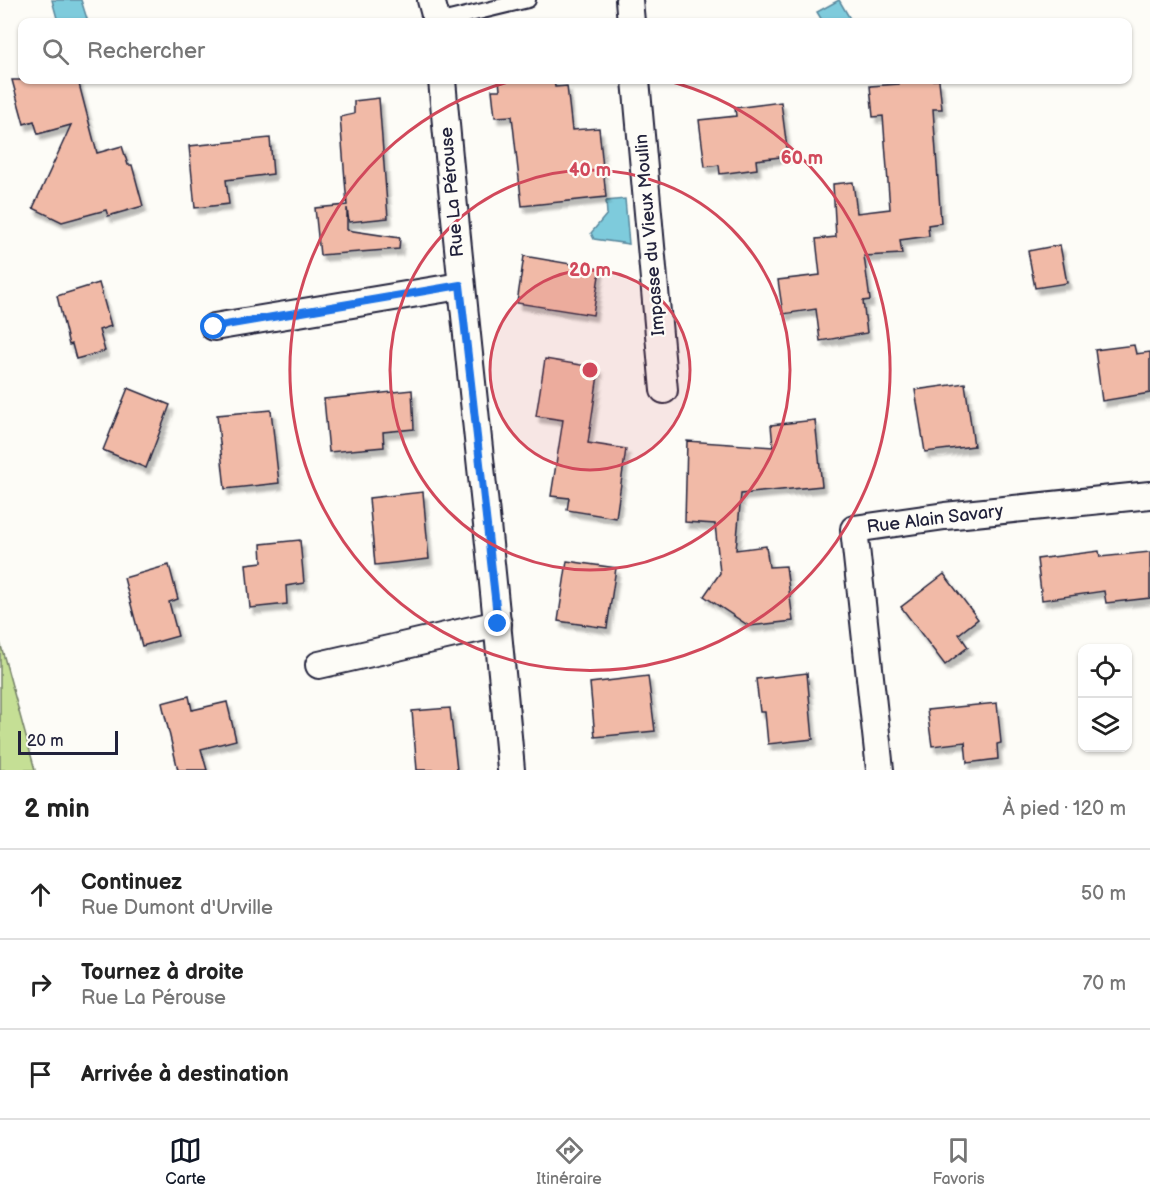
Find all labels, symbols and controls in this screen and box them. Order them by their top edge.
search box [18,18,1132,84]
icon: search [39,35,72,68]
text: Rechercher [87,38,205,65]
street label: Rue La Pérouse [436,126,468,258]
street label: Impasse du Vieux Moulin [631,133,669,337]
text: 60 m [781,148,823,169]
text: 40 m [569,160,611,181]
text: 20 m [569,260,611,281]
route start [200,313,226,339]
centre of rings [580,360,600,380]
street label: Rue Alain Savary [865,500,1005,538]
route end [484,610,510,636]
map controls [1078,644,1132,752]
button: locate [1078,644,1132,698]
button: layers [1078,698,1132,752]
scale bar [18,728,118,756]
text: 20 m [27,732,63,751]
text: 2 min [24,794,90,825]
text: À pied · 120 m [1002,797,1126,821]
text: Continuez [81,869,182,896]
icon: ahead [24,878,57,911]
text: 50 m [1081,882,1126,906]
text: Rue Dumont d'Urville [81,896,273,920]
text: Tournez à droite [81,959,244,986]
icon: right [24,968,57,1001]
text: 70 m [1082,972,1126,996]
text: Rue La Pérouse [81,986,226,1010]
icon: arrive [24,1058,57,1091]
text: Arrivée à destination [81,1061,289,1088]
tab: Carte [165,1134,206,1189]
tab: Itinéraire [536,1134,602,1189]
tab: Favoris [932,1134,985,1189]

